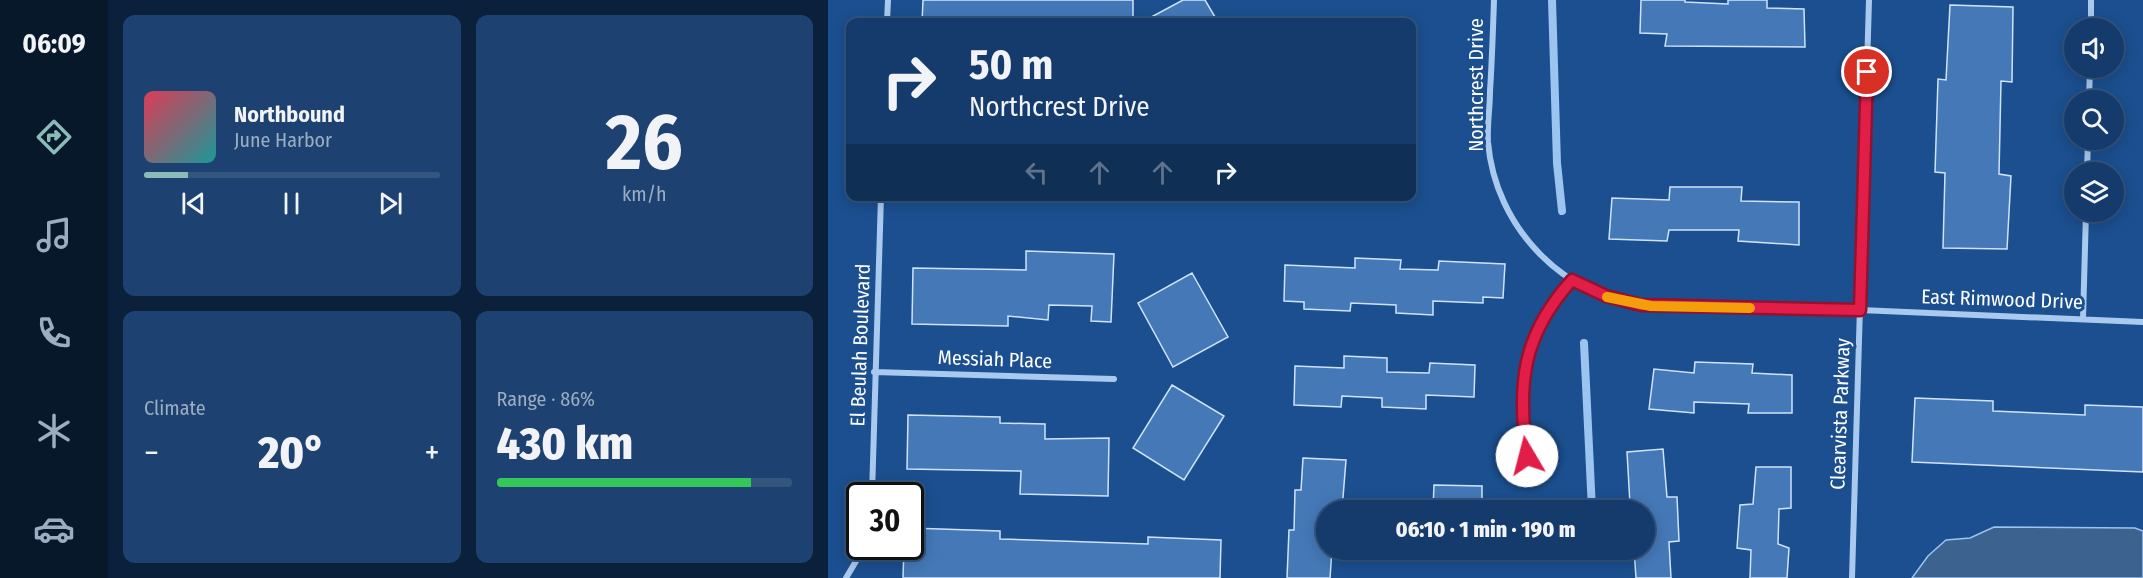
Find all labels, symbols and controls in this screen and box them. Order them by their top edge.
street label: Northcrest Drive [1464,18,1488,152]
map controls [2064,18,2124,222]
button: sound [2064,18,2124,78]
text: 06:09 [22,28,86,60]
text: 50 m [969,40,1053,90]
icon: right [870,42,948,120]
pin [1841,46,1892,97]
icon: arrive [1850,55,1883,88]
button: search [2064,90,2124,150]
text: Northcrest Drive [969,91,1150,123]
text: 26 [606,96,683,190]
text: Northbound [234,101,345,128]
icon: directions [33,116,75,158]
text: June Harbor [234,128,332,152]
icon: left [1020,156,1053,189]
icon: ahead [1083,156,1116,189]
icon: ahead [1146,156,1179,189]
icon: right [1209,156,1242,189]
button: layers [2064,162,2124,222]
text: km/h [622,182,667,206]
icon: previous [177,187,210,220]
icon: pause [275,187,308,220]
icon: next [374,187,407,220]
icon: music [33,214,75,256]
street label: El Beulah Boulevard [845,263,875,427]
street label: East Rimwood Drive [1921,284,2083,314]
icon: phone [33,312,75,354]
street label: Clearvista Parkway [1825,338,1855,490]
street label: Messiah Place [937,345,1053,373]
text: Range · 86% [497,387,595,411]
text: Climate [144,396,206,420]
icon: climate [33,410,75,452]
text: 430 km [497,417,633,471]
position arrow [1495,424,1559,488]
text: 20° [258,426,325,480]
text: − [144,433,159,473]
text: + [424,433,440,473]
speed limit sign: 30 [846,482,924,560]
icon: car [33,508,75,550]
text: 06:10 · 1 min · 190 m [1395,516,1576,543]

